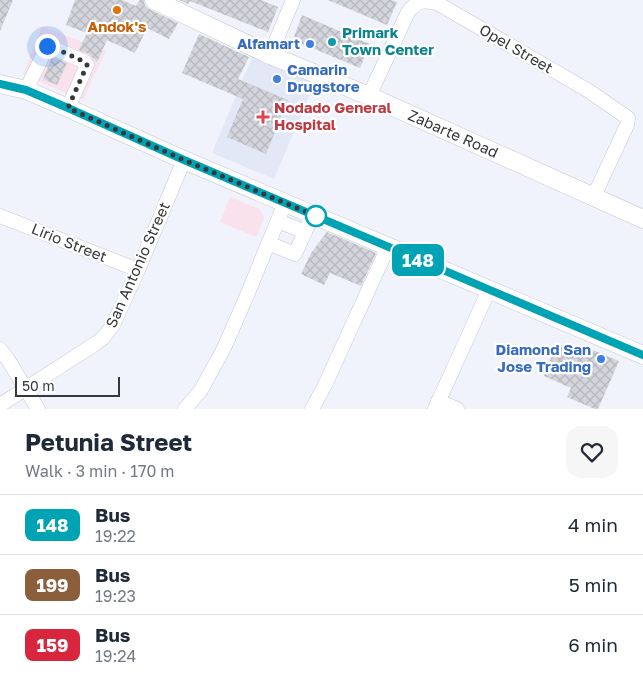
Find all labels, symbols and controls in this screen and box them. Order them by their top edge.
marker: Andok's [111,4,123,16]
place label: Andok's [88,17,146,35]
street label: Opel Street [476,20,557,76]
place label: Primark Town Center [342,23,434,58]
your location [35,34,60,59]
place label: Alfamart [237,34,300,52]
marker: Primark Town Center [326,36,338,48]
marker: Alfamart [304,38,316,50]
place label: Camarin Drugstore [287,60,360,95]
marker: Camarin Drugstore [271,73,283,85]
place label: Nodado General Hospital [274,98,391,133]
street label: Zabarte Road [406,105,501,161]
marker: Nodado General Hospital [256,110,270,124]
street label: San Antonio Street [101,199,173,330]
unlabelled marker [305,205,327,227]
street label: Lirio Street [29,219,110,265]
line badge: 148 [389,244,447,276]
text: 148 [402,249,434,271]
place label: Diamond San Jose Trading [495,340,591,375]
marker: Diamond San Jose Trading [595,353,607,365]
scale bar [15,374,120,397]
text: 50 m [22,377,55,394]
button: heart [566,426,618,478]
text: Petunia Street [25,427,192,456]
text: Walk · 3 min · 170 m [25,461,175,481]
text: Bus [95,503,130,526]
text: 4 min [568,513,618,536]
text: 148 [36,514,69,536]
text: 19:22 [95,526,136,546]
text: Bus [95,563,130,586]
text: 5 min [569,573,618,596]
text: 199 [36,574,69,596]
text: 19:23 [95,586,136,606]
text: Bus [95,623,130,646]
text: 6 min [568,633,618,656]
text: 159 [37,634,68,656]
text: 19:24 [95,646,136,666]

